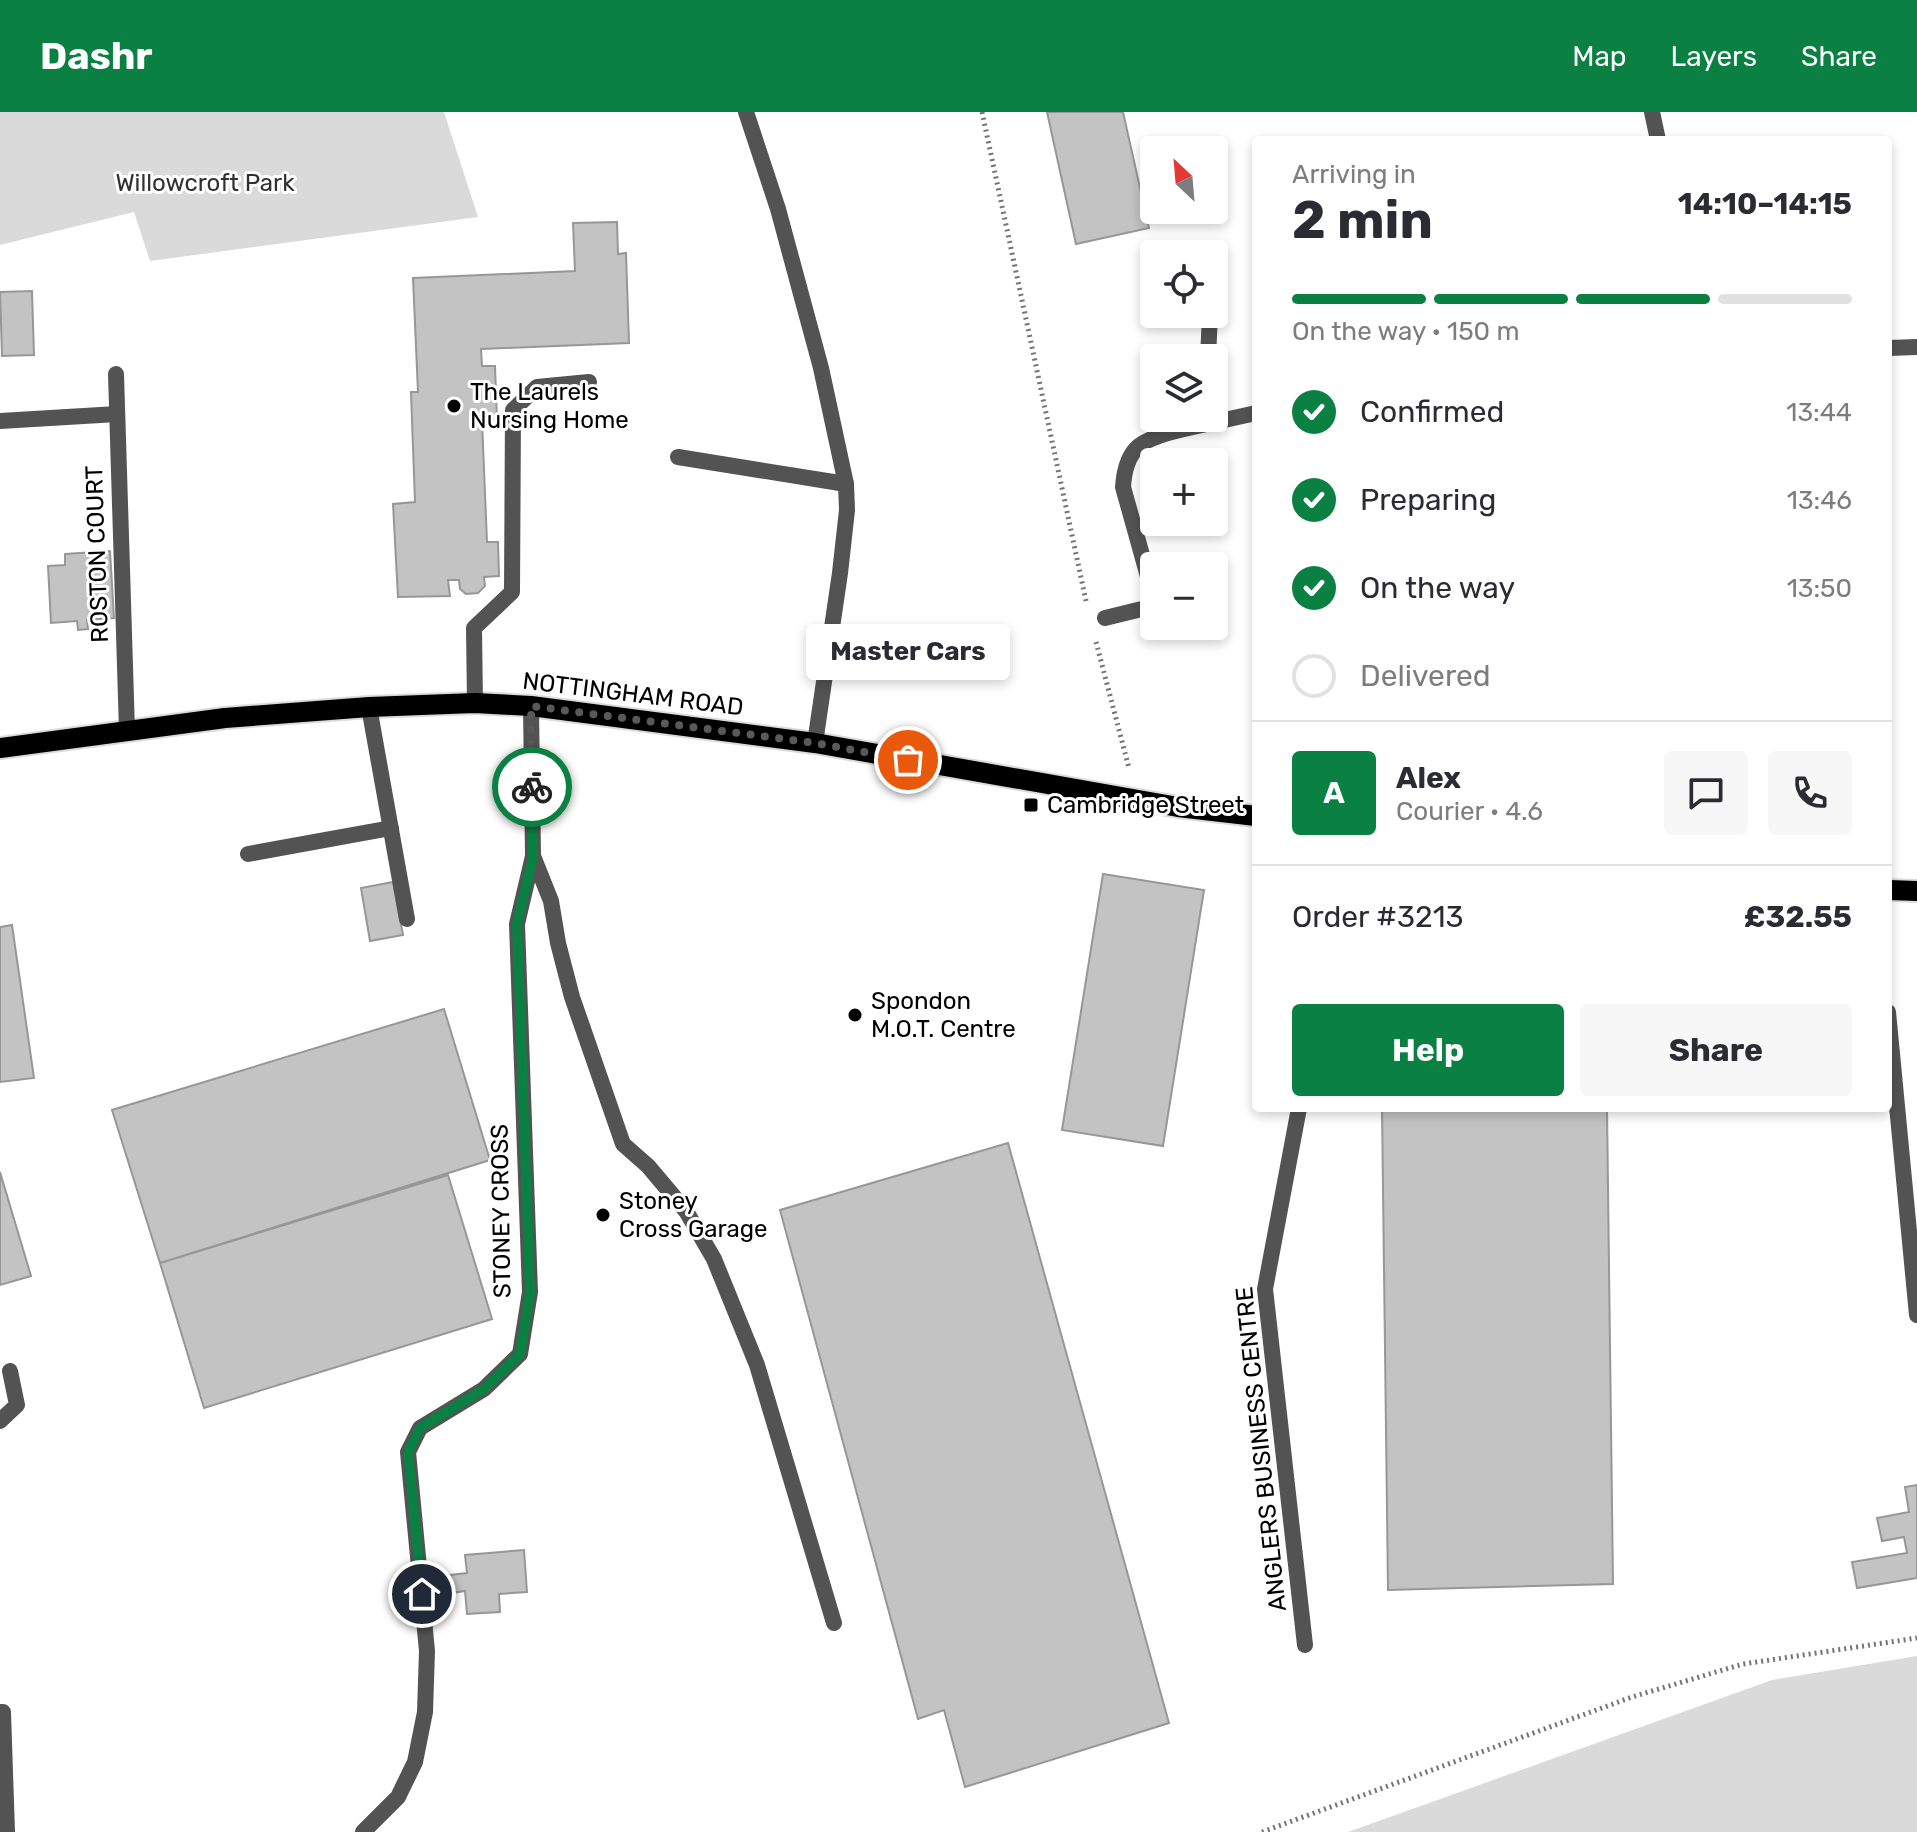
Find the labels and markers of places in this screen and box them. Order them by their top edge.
place label: The Laurels Nursing Home [470,378,629,434]
marker: The Laurels Nursing Home [445,397,463,415]
callout: Master Cars [806,624,1010,680]
pin [874,726,942,794]
place label: Cambridge Street [1047,791,1244,819]
marker: Cambridge Street [1022,796,1040,814]
place label: Spondon M.O.T. Centre [871,987,1016,1043]
marker: Spondon M.O.T. Centre [846,1006,864,1024]
place label: Stoney Cross Garage [619,1187,768,1243]
marker: Stoney Cross Garage [594,1206,612,1224]
pin [388,1560,456,1628]

